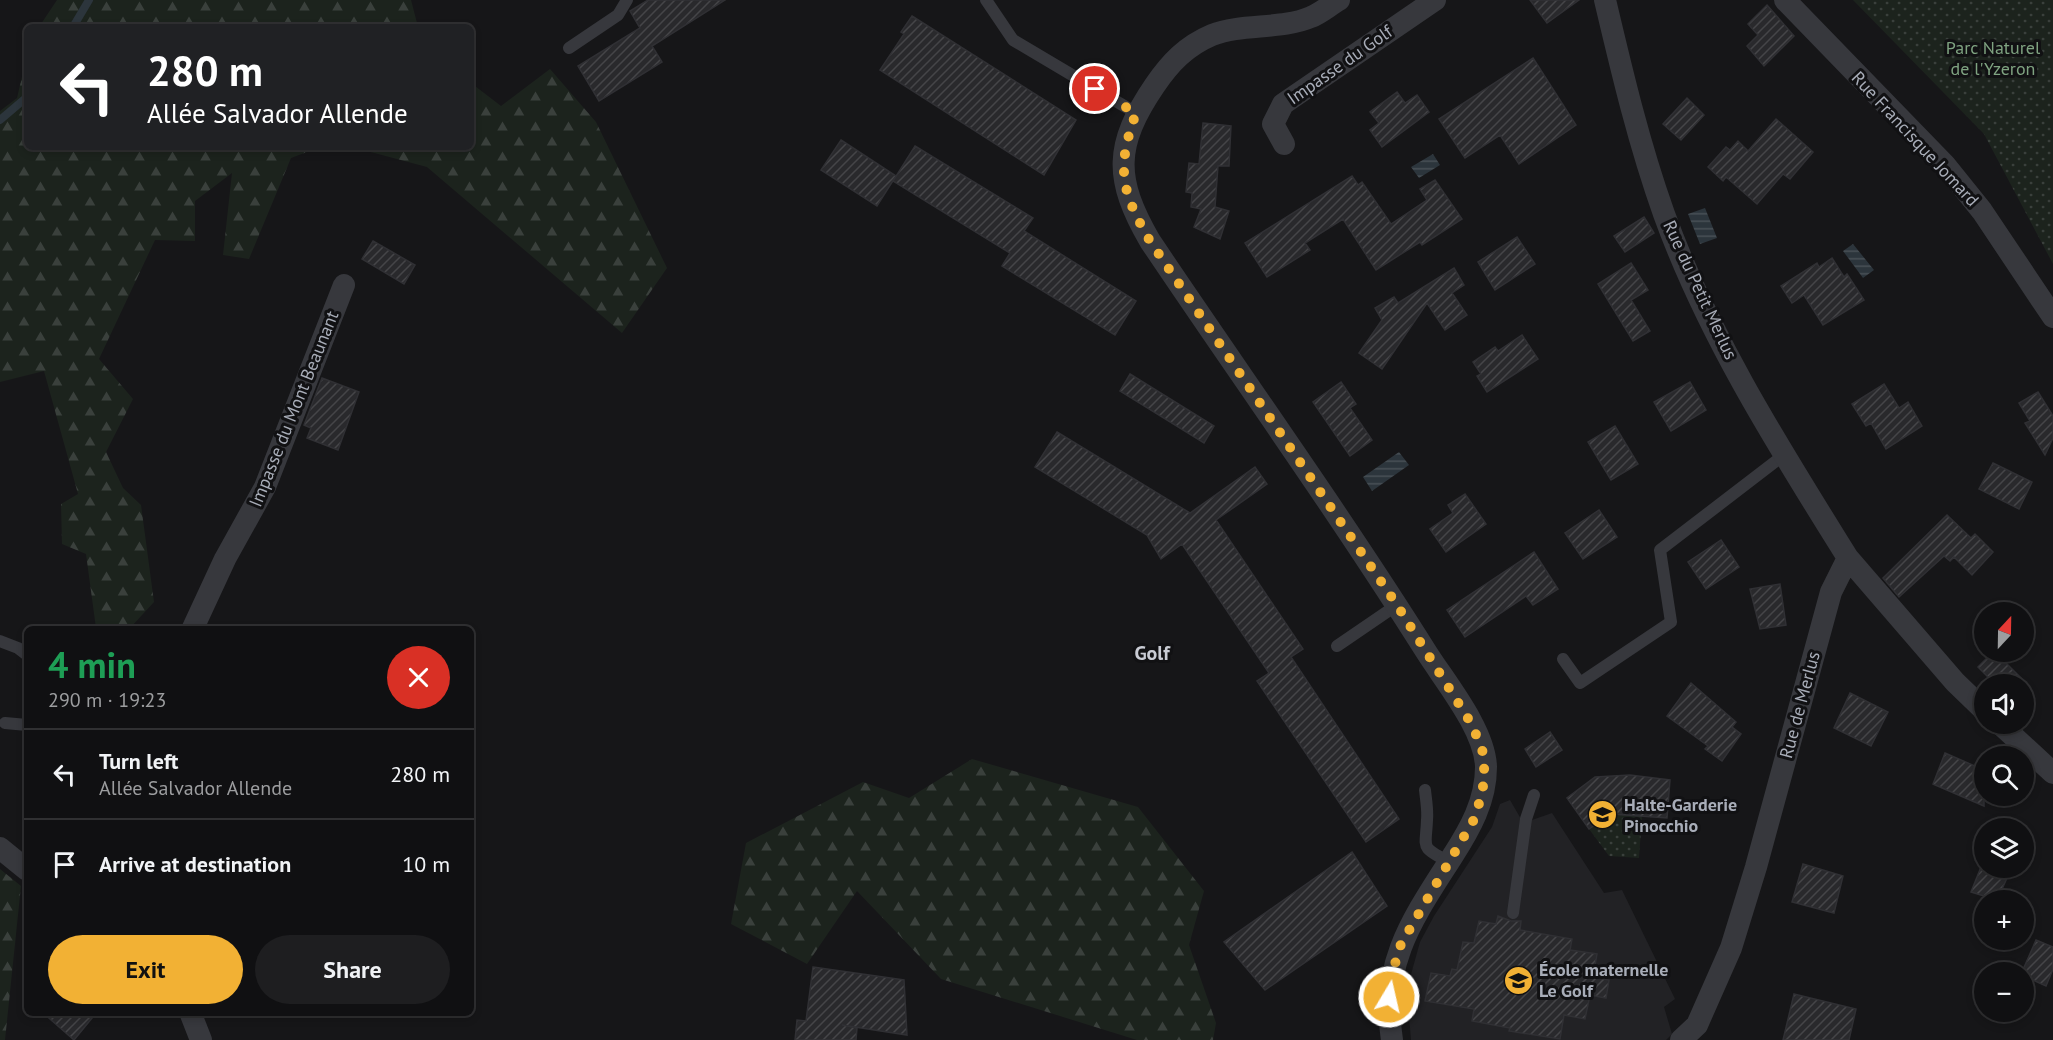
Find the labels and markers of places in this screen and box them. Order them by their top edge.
pin [1069,63,1120,114]
place label: Halte-Garderie Pinocchio [1624,793,1737,837]
school or university icon: Halte-Garderie Pinocchio [1587,799,1619,831]
place label: École maternelle Le Golf [1539,958,1668,1002]
school or university icon: École maternelle Le Golf [1502,964,1534,996]

